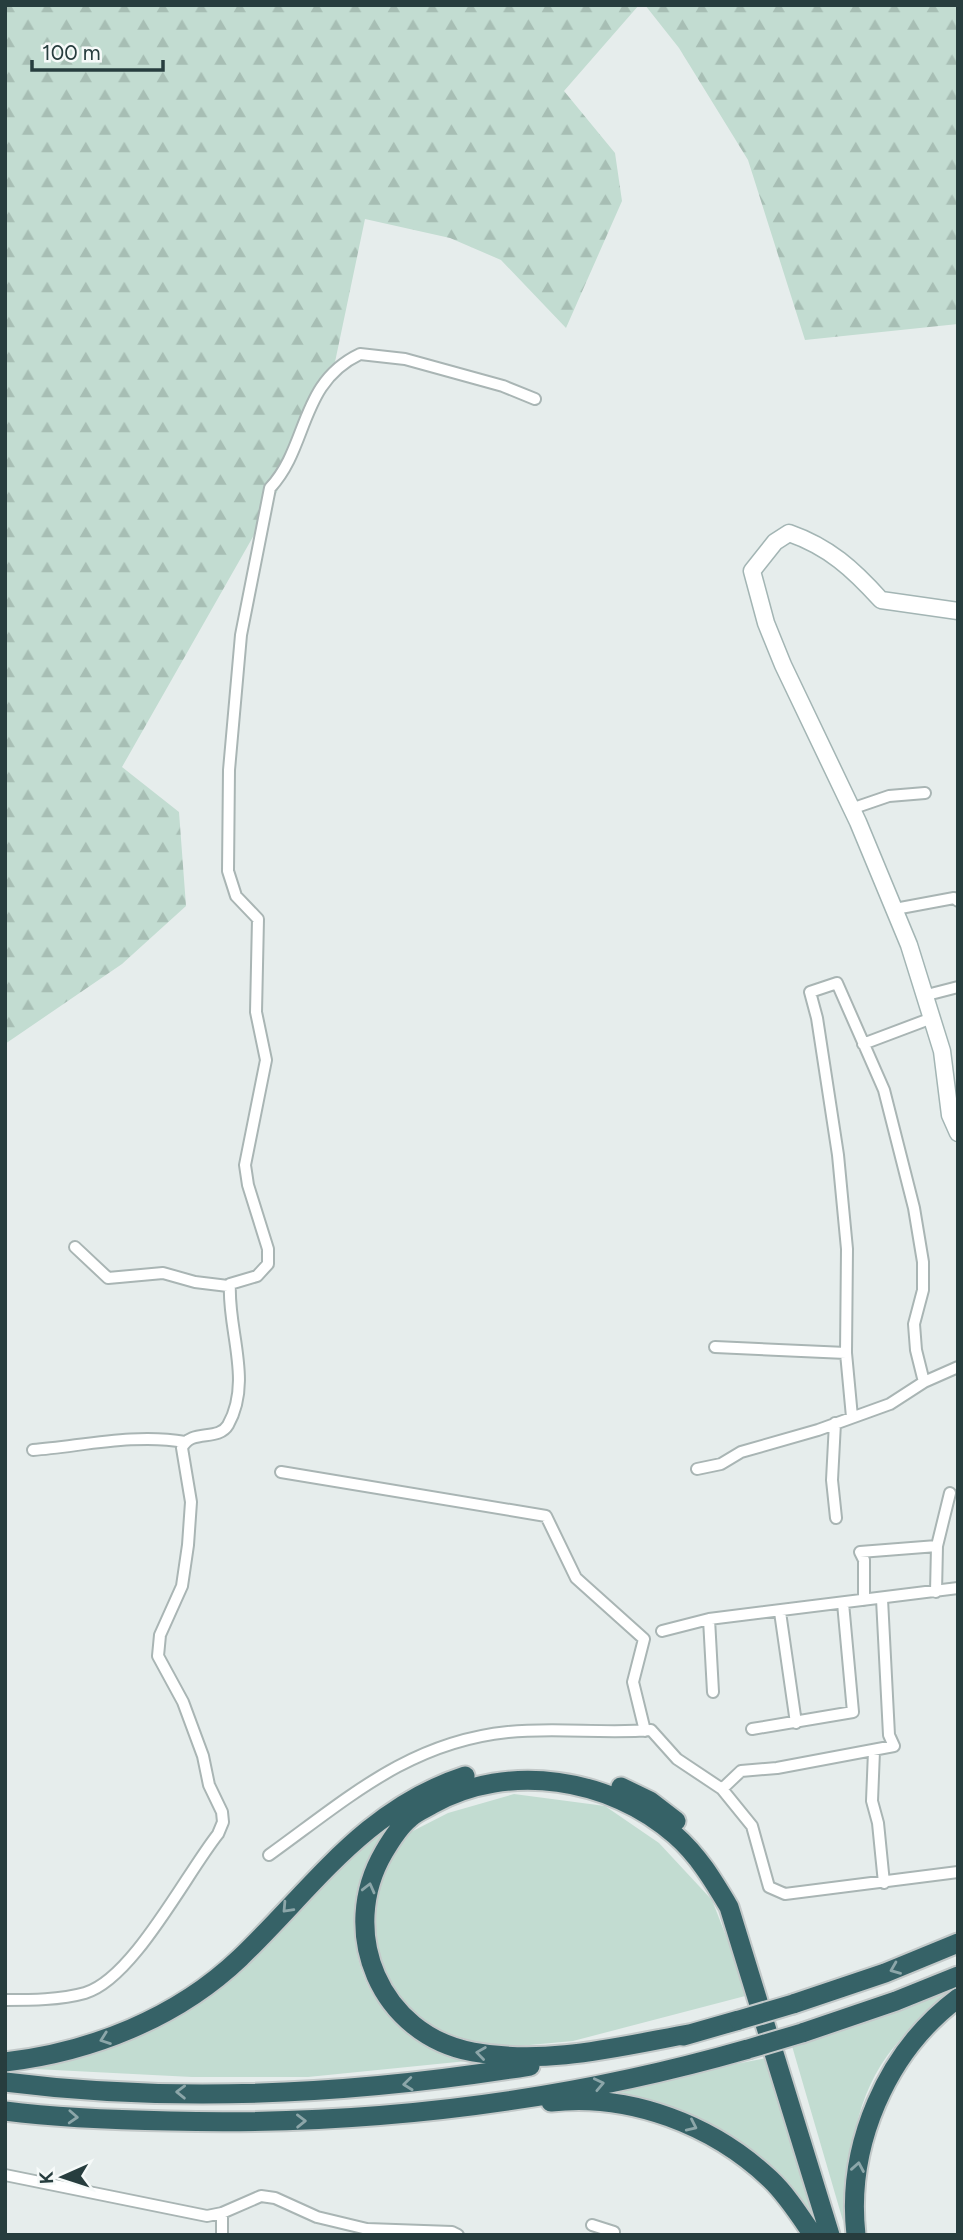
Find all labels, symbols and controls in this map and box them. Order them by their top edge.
scale bar [32,28,163,72]
text: 100 m [42,40,101,65]
one-way arrow [361,1883,375,1895]
one-way arrow [283,1900,296,1913]
one-way arrow [889,1960,901,1974]
one-way arrow [99,2031,111,2045]
one-way arrow [475,2046,487,2061]
one-way arrow [402,2076,414,2091]
one-way arrow [593,2077,605,2092]
one-way arrow [175,2084,186,2099]
one-way arrow [68,2109,79,2124]
one-way arrow [296,2113,306,2129]
one-way arrow [685,2118,697,2132]
north arrow [28,2142,98,2212]
one-way arrow [850,2161,865,2173]
text: K [35,2171,58,2185]

